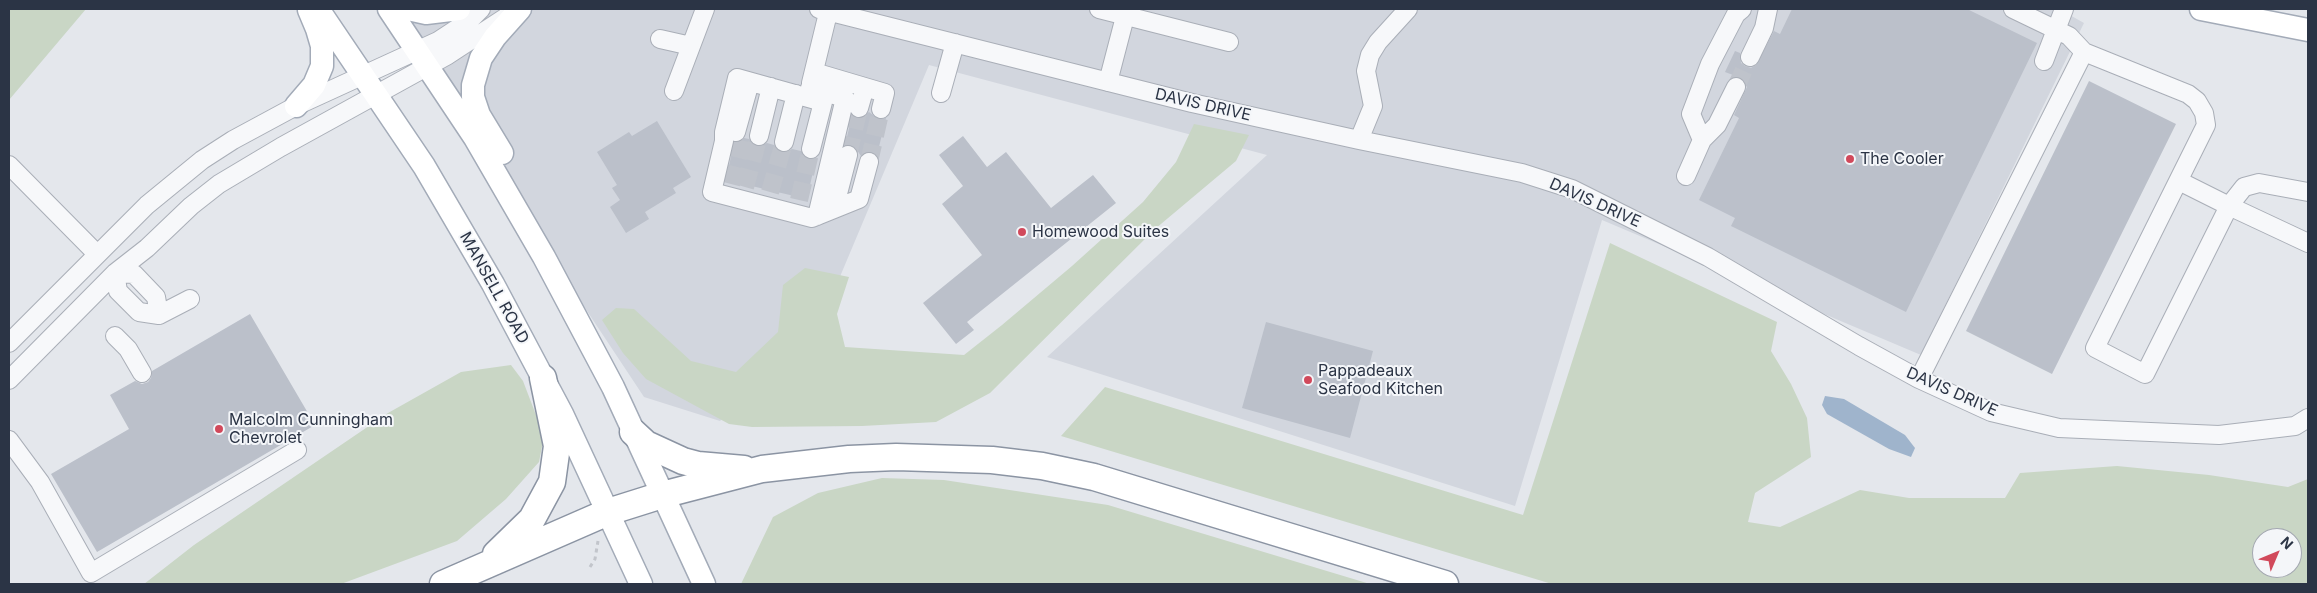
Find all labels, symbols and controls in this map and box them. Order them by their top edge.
street label: DAVIS DRIVE [1153,85,1253,125]
place label: The Cooler [1860,149,1944,169]
marker: The Cooler [1844,153,1856,165]
street label: DAVIS DRIVE [1546,174,1644,232]
place label: Homewood Suites [1032,222,1169,242]
marker: Homewood Suites [1016,226,1028,238]
street label: MANSELL ROAD [455,229,533,347]
place label: Pappadeaux Seafood Kitchen [1318,361,1443,399]
street label: DAVIS DRIVE [1903,363,2001,421]
marker: Pappadeaux Seafood Kitchen [1302,374,1314,386]
place label: Malcolm Cunningham Chevrolet [229,410,393,448]
marker: Malcolm Cunningham Chevrolet [213,423,225,435]
north arrow [2252,528,2302,578]
text: N [2277,533,2297,553]

